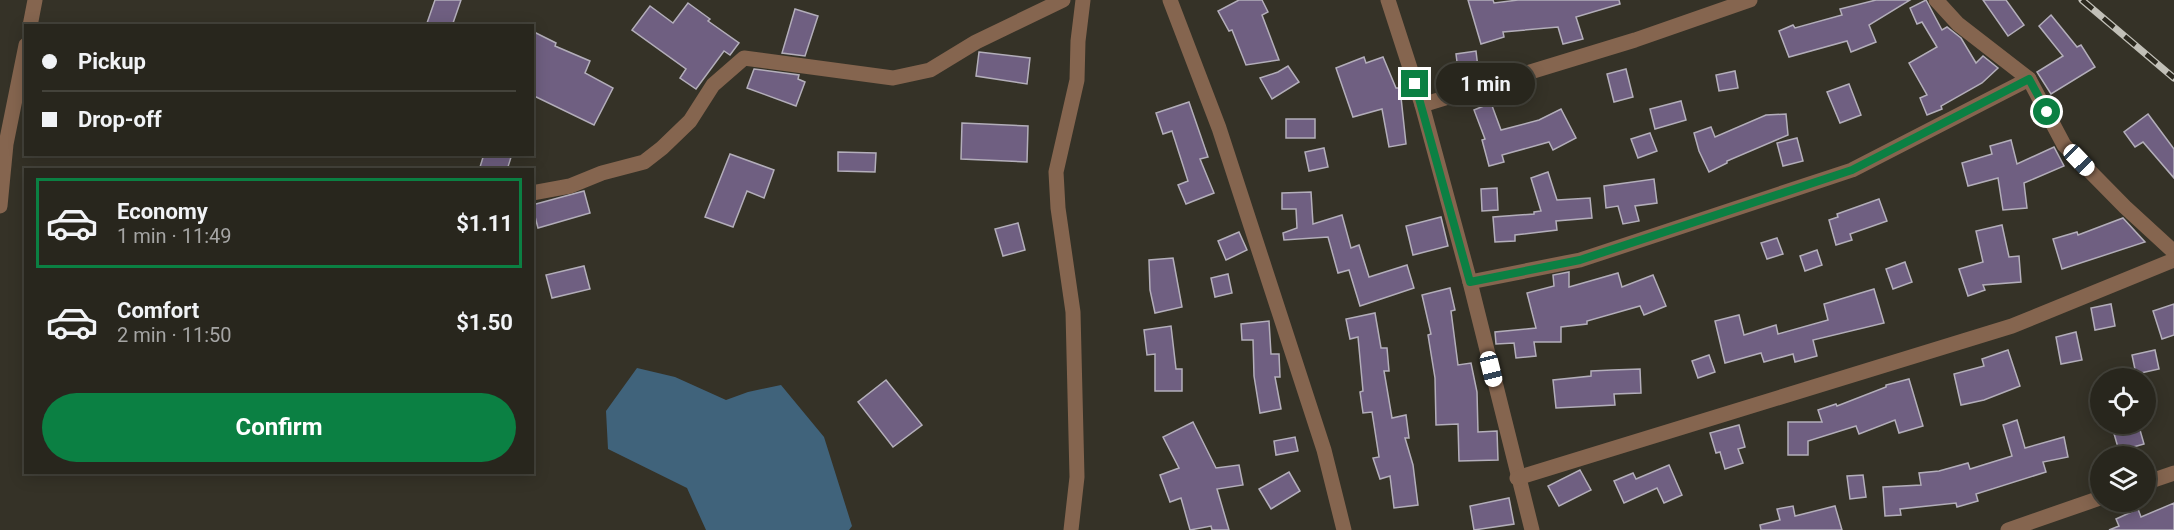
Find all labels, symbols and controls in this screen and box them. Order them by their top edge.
text: Pickup [78,49,146,74]
callout: 1 min [1436,63,1535,105]
route end [1401,70,1428,97]
text: 1 min [1460,72,1511,96]
route start [2033,98,2060,125]
text: Drop-off [78,107,162,132]
car [2060,141,2098,179]
icon: car [45,196,99,250]
text: Economy [117,199,208,224]
text: $1.11 [456,211,513,236]
text: 1 min · 11:49 [117,224,232,248]
icon: car [45,295,99,349]
text: Comfort [117,298,199,323]
text: $1.50 [456,310,513,335]
text: 2 min · 11:50 [117,323,232,347]
car [1478,349,1504,389]
map controls [2090,368,2156,512]
button: locate [2090,368,2156,434]
button: Confirm [42,393,516,462]
button: layers [2090,446,2156,512]

